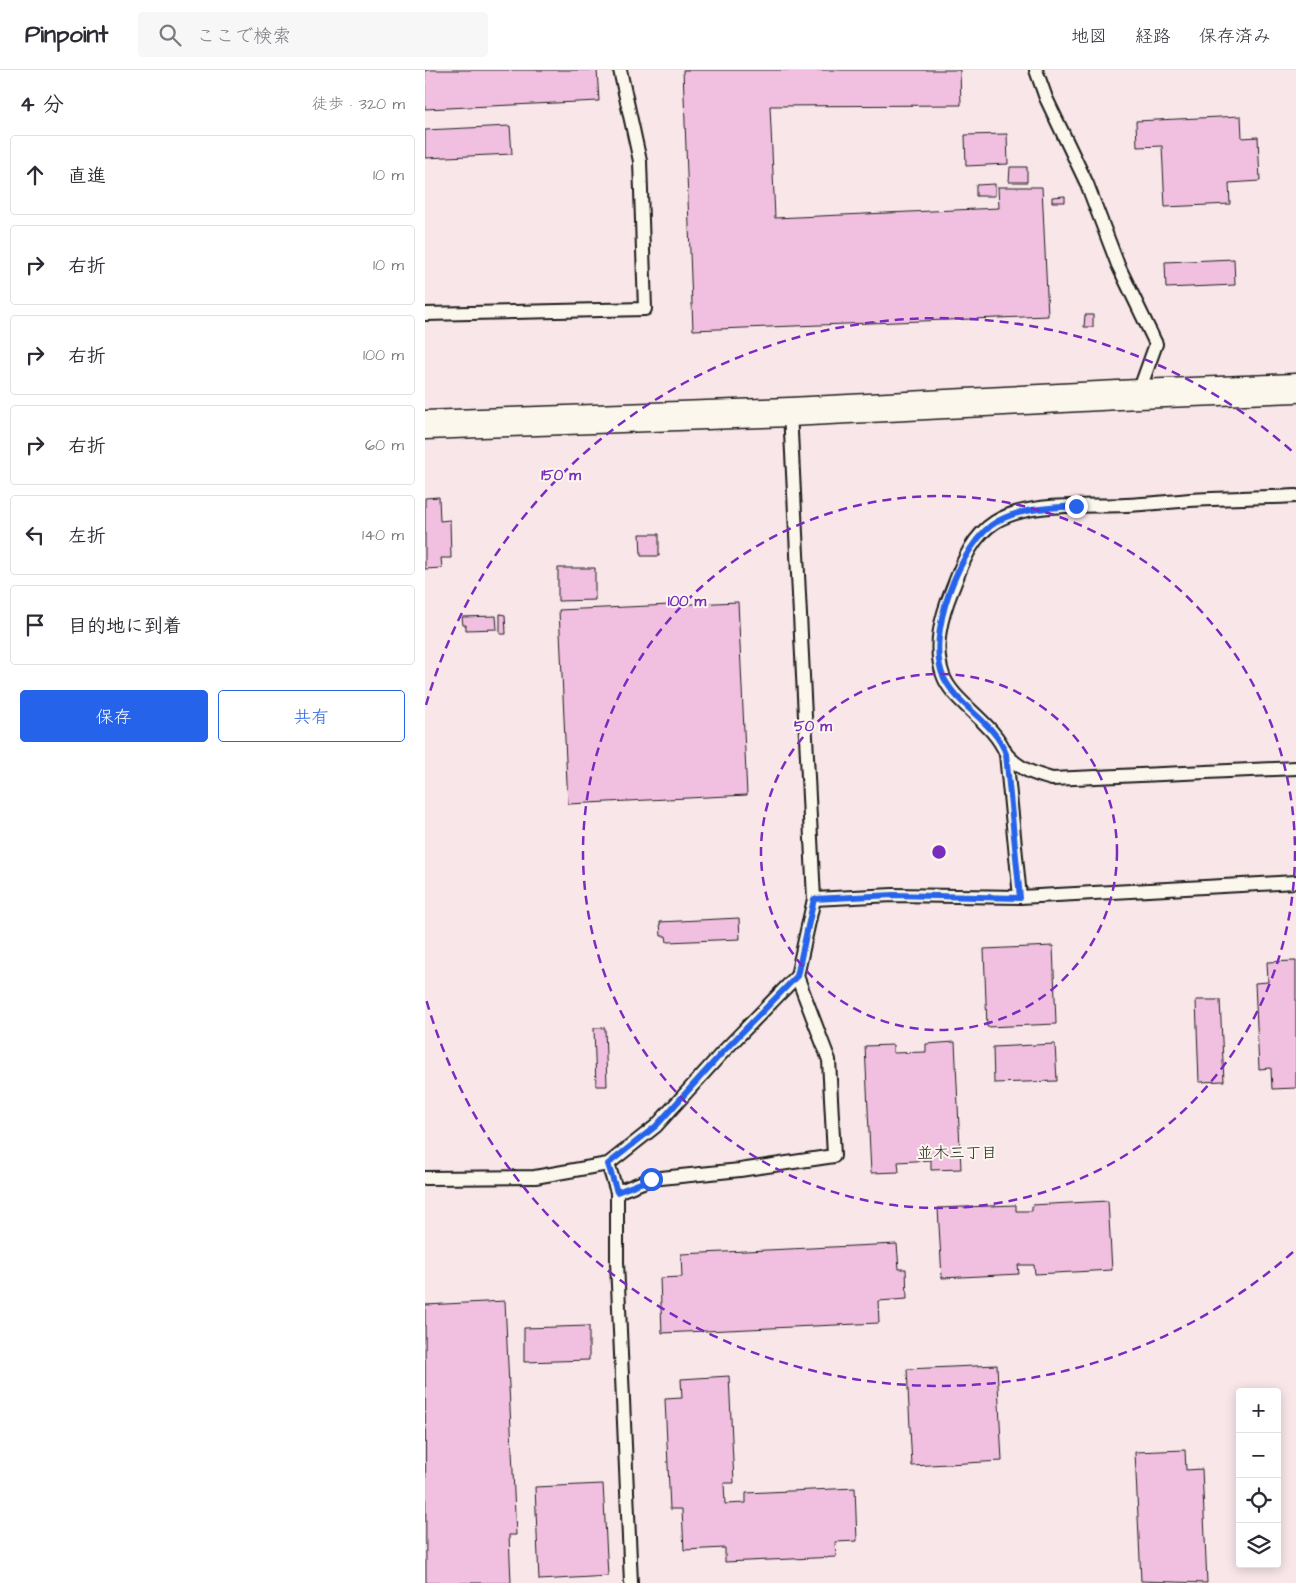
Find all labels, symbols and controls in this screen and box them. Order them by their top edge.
search box [138,12,488,57]
text: Pinpoint [25,18,108,52]
icon: search [156,21,184,49]
text: ここで検索 [196,23,291,50]
text: 地図 [1071,24,1107,49]
text: 経路 [1135,24,1171,49]
text: 保存済み [1199,24,1271,49]
text: 4 分 [20,90,64,119]
text: 徒歩 · 320 m [312,93,405,115]
icon: ahead [21,161,49,189]
text: 直進 [68,163,106,190]
text: 10 m [373,164,404,186]
icon: right [21,251,49,279]
text: 右折 [68,253,106,280]
text: 10 m [373,254,404,276]
icon: right [21,341,49,369]
text: 右折 [68,343,106,370]
text: 100 m [363,344,404,366]
icon: right [21,431,49,459]
text: 右折 [68,433,106,460]
text: 60 m [365,434,404,456]
text: 150 m [541,465,581,486]
route end [1065,495,1088,518]
icon: left [21,521,49,549]
text: 左折 [68,523,106,550]
text: 140 m [362,524,404,546]
text: 100 m [668,591,707,612]
icon: arrive [21,611,49,639]
text: 目的地に到着 [68,613,182,640]
button: 保存 [20,690,208,742]
button: 共有 [218,690,405,742]
text: 50 m [794,716,832,737]
centre of rings [930,843,948,861]
district label: 並木三丁目 [917,1142,997,1164]
route start [640,1168,663,1191]
map controls [1236,1388,1281,1568]
button: + [1236,1388,1281,1433]
button: − [1236,1433,1281,1478]
button: locate [1236,1478,1281,1523]
button: layers [1236,1523,1281,1568]

